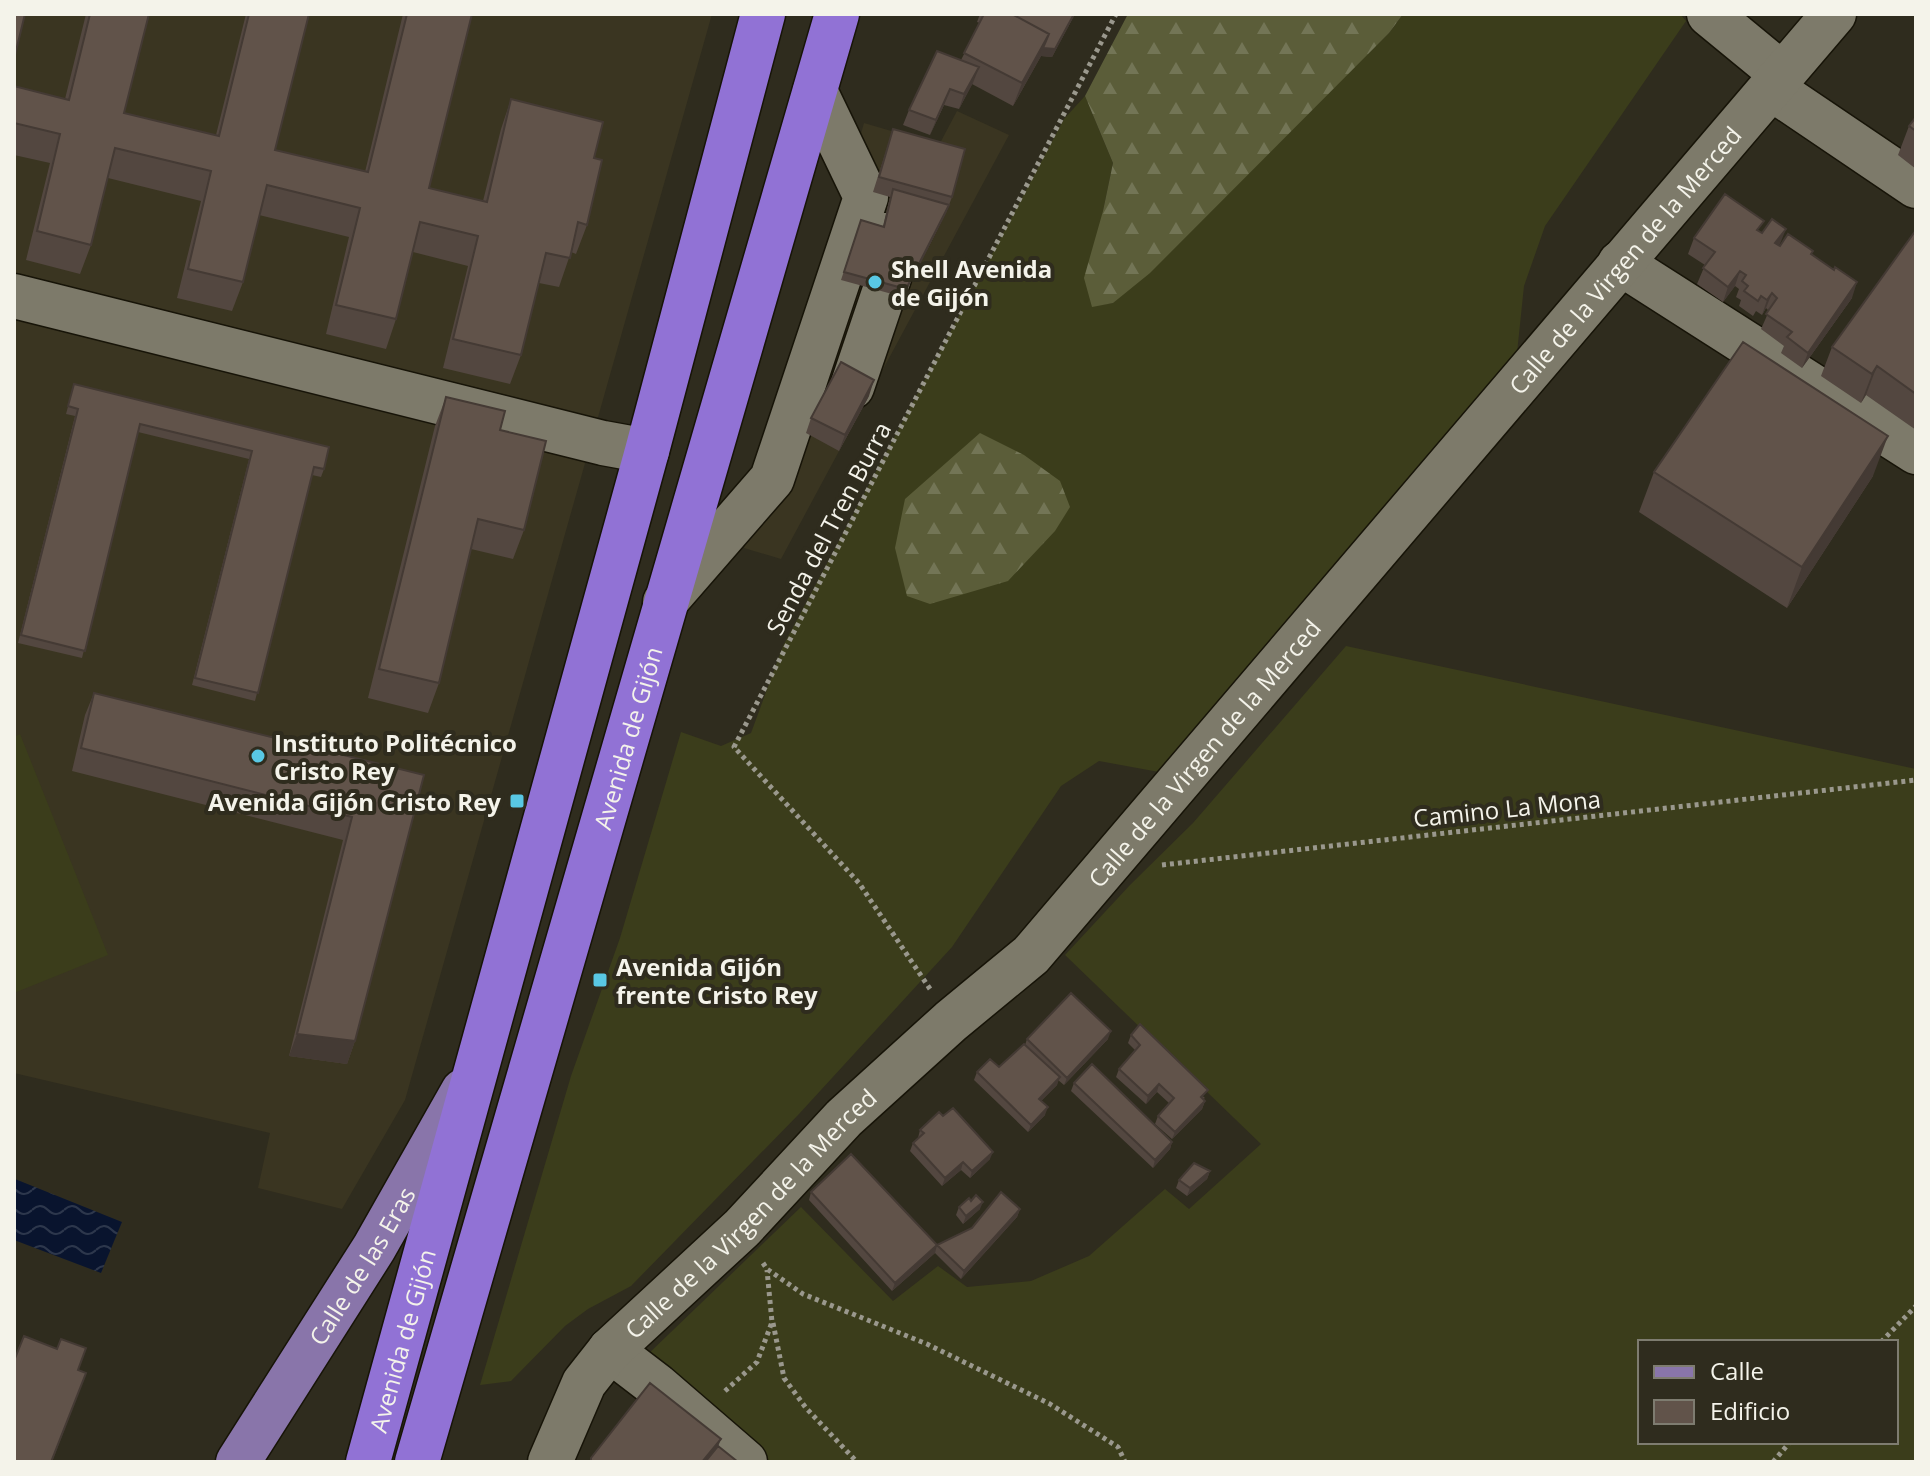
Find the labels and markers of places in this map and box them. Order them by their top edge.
place label: Shell Avenida de Gijón [891,252,1052,313]
marker: Shell Avenida de Gijón [866,273,884,291]
place label: Instituto Politécnico Cristo Rey [274,726,517,787]
marker: Instituto Politécnico Cristo Rey [249,747,267,765]
place label: Avenida Gijón Cristo Rey [208,785,501,818]
marker: Avenida Gijón Cristo Rey [508,792,526,810]
place label: Avenida Gijón frente Cristo Rey [616,950,818,1011]
marker: Avenida Gijón frente Cristo Rey [591,971,609,989]

